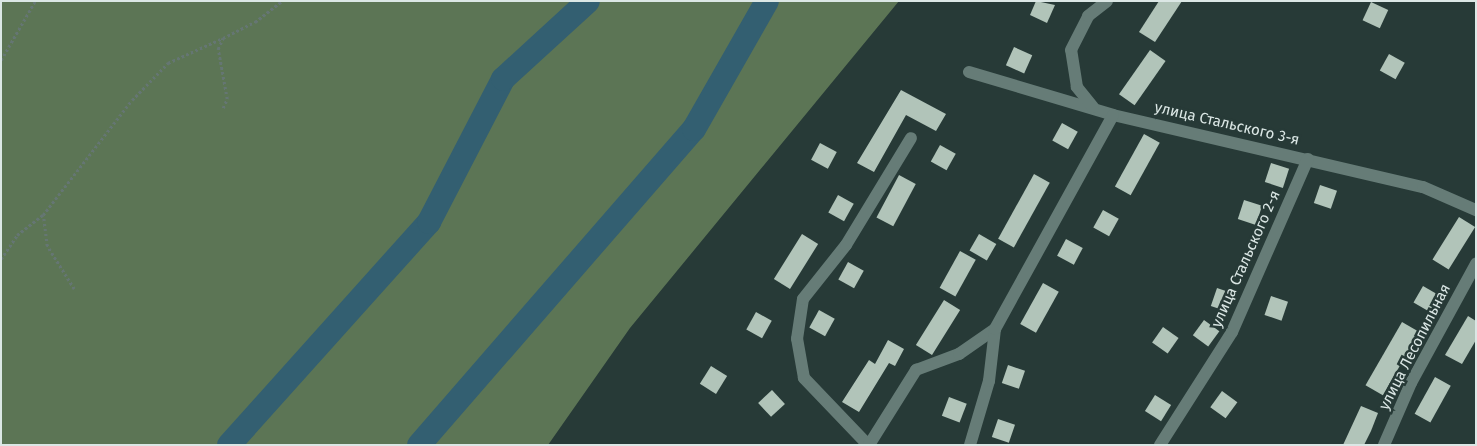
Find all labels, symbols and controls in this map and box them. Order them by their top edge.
street label: улица Стальского 3-я [1153,99,1301,149]
street label: улица Стальского 2-я [1208,188,1284,330]
street label: улица Лесопильная [1375,281,1455,413]

